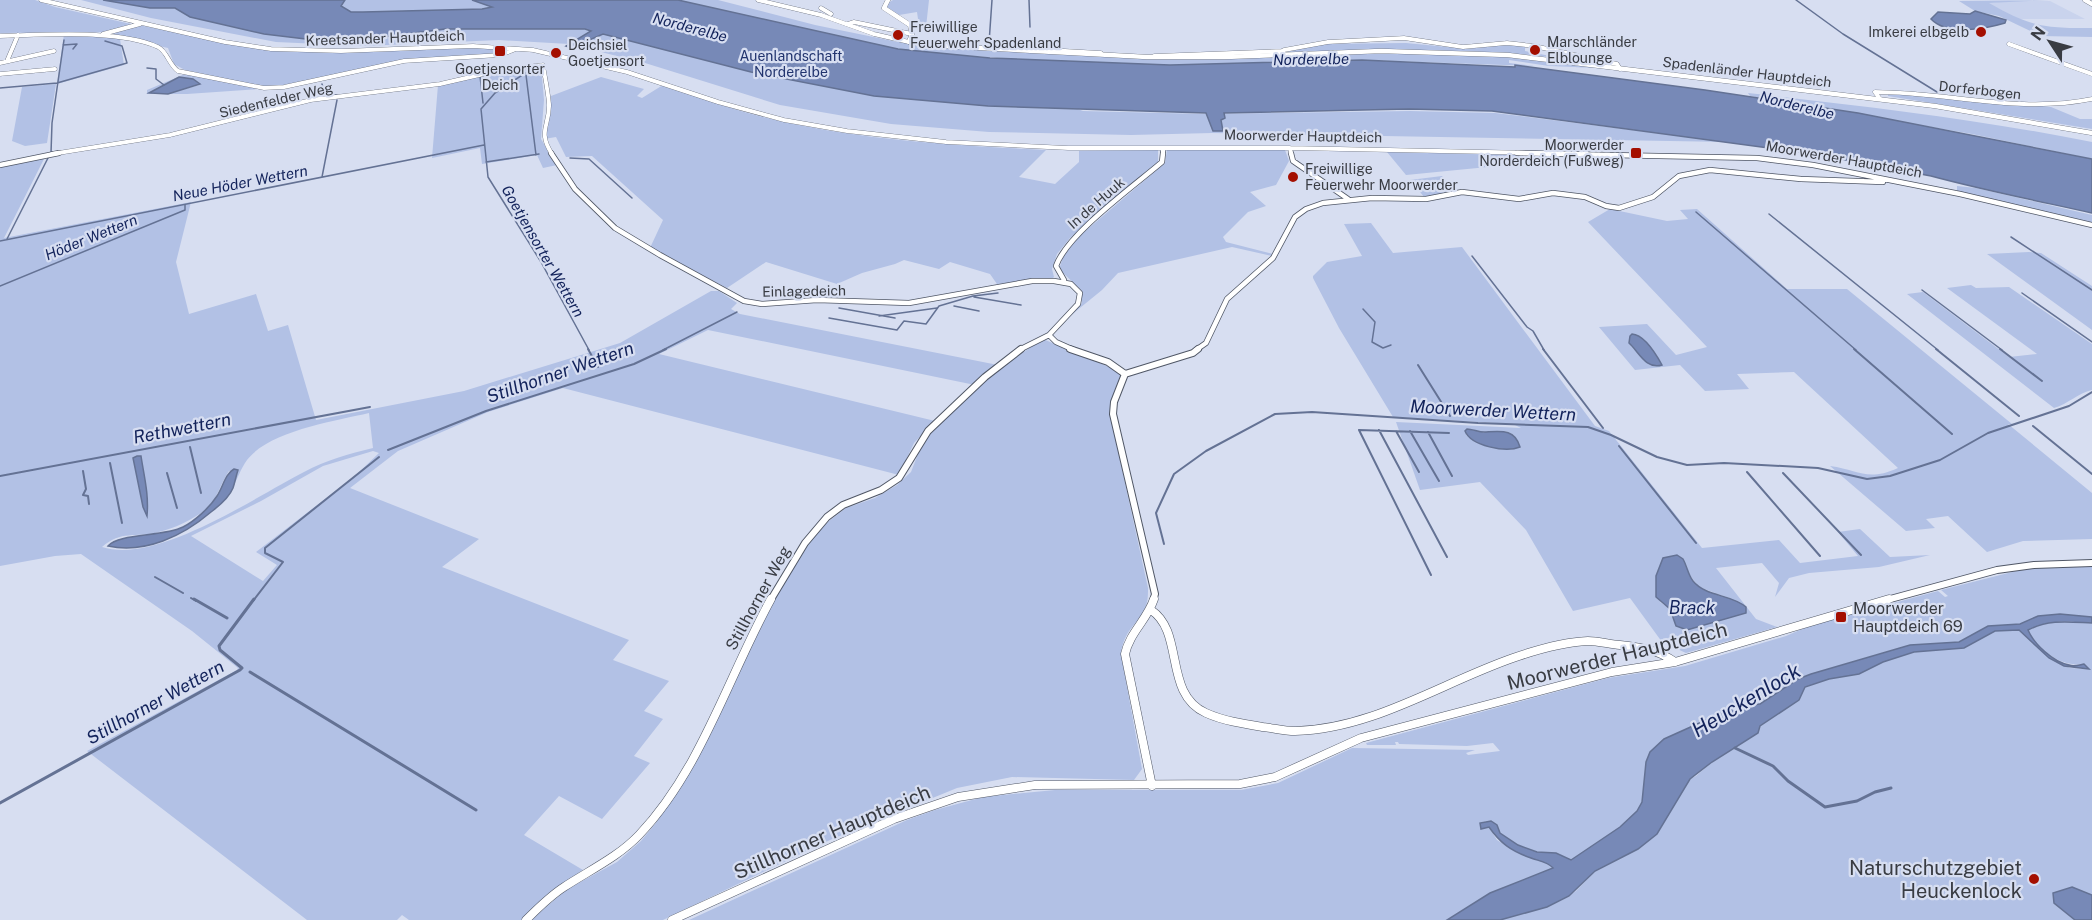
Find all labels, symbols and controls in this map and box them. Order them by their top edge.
water label: Norderelbe [651,9,729,45]
north arrow [2020,12,2080,72]
place label: Freiwillige Feuerwehr Spadenland [910,19,1061,51]
text: N [2027,23,2050,44]
place label: Imkerei elbgelb [1868,24,1969,40]
marker: Imkerei elbgelb [1974,25,1988,39]
street label: Kreetsander Hauptdeich [305,27,465,49]
marker: Freiwillige Feuerwehr Spadenland [891,28,905,42]
place label: Marschländer Elblounge [1547,34,1637,66]
place label: Deichsiel Goetjensort [568,37,645,69]
marker: Marschländer Elblounge [1528,43,1542,57]
marker: Goetjensorter Deich [493,44,507,58]
marker: Deichsiel Goetjensort [549,46,563,60]
park label: Auenlandschaft Norderelbe [739,48,843,80]
water label: Norderelbe [1273,50,1349,68]
street label: Spadenländer Hauptdeich [1662,54,1832,90]
place label: Goetjensorter Deich [455,61,545,93]
street label: Dorferbogen [1938,78,2022,102]
street label: Siedenfelder Weg [218,79,335,121]
water label: Norderelbe [1758,88,1836,122]
street label: Moorwerder Hauptdeich [1224,127,1382,145]
place label: Moorwerder Norderdeich (Fußweg) [1479,137,1624,169]
street label: Moorwerder Hauptdeich [1765,137,1923,181]
marker: Moorwerder Norderdeich (Fußweg) [1629,146,1643,160]
place label: Freiwillige Feuerwehr Moorwerder [1305,161,1458,193]
water label: Neue Höder Wettern [171,162,309,204]
marker: Freiwillige Feuerwehr Moorwerder [1286,170,1300,184]
street label: In de Huuk [1064,174,1128,232]
water label: Goetjensorter Wettern [498,182,588,320]
water label: Höder Wettern [42,211,140,263]
street label: Einlagedeich [762,282,846,300]
water label: Stillhorner Wettern [484,337,636,407]
water label: Moorwerder Wettern [1409,395,1577,425]
water label: Rethwettern [131,408,233,448]
street label: Stillhorner Weg [722,543,794,653]
water label: Brack [1669,597,1716,618]
place label: Moorwerder Hauptdeich 69 [1853,599,1963,636]
marker: Moorwerder Hauptdeich 69 [1834,610,1848,624]
street label: Moorwerder Hauptdeich [1504,617,1730,695]
water label: Stillhorner Wettern [82,655,228,749]
water label: Heuckenlock [1687,657,1806,742]
street label: Stillhorner Hauptdeich [730,780,934,884]
place label: Naturschutzgebiet Heuckenlock [1849,856,2022,903]
marker: Naturschutzgebiet Heuckenlock [2027,872,2041,886]

